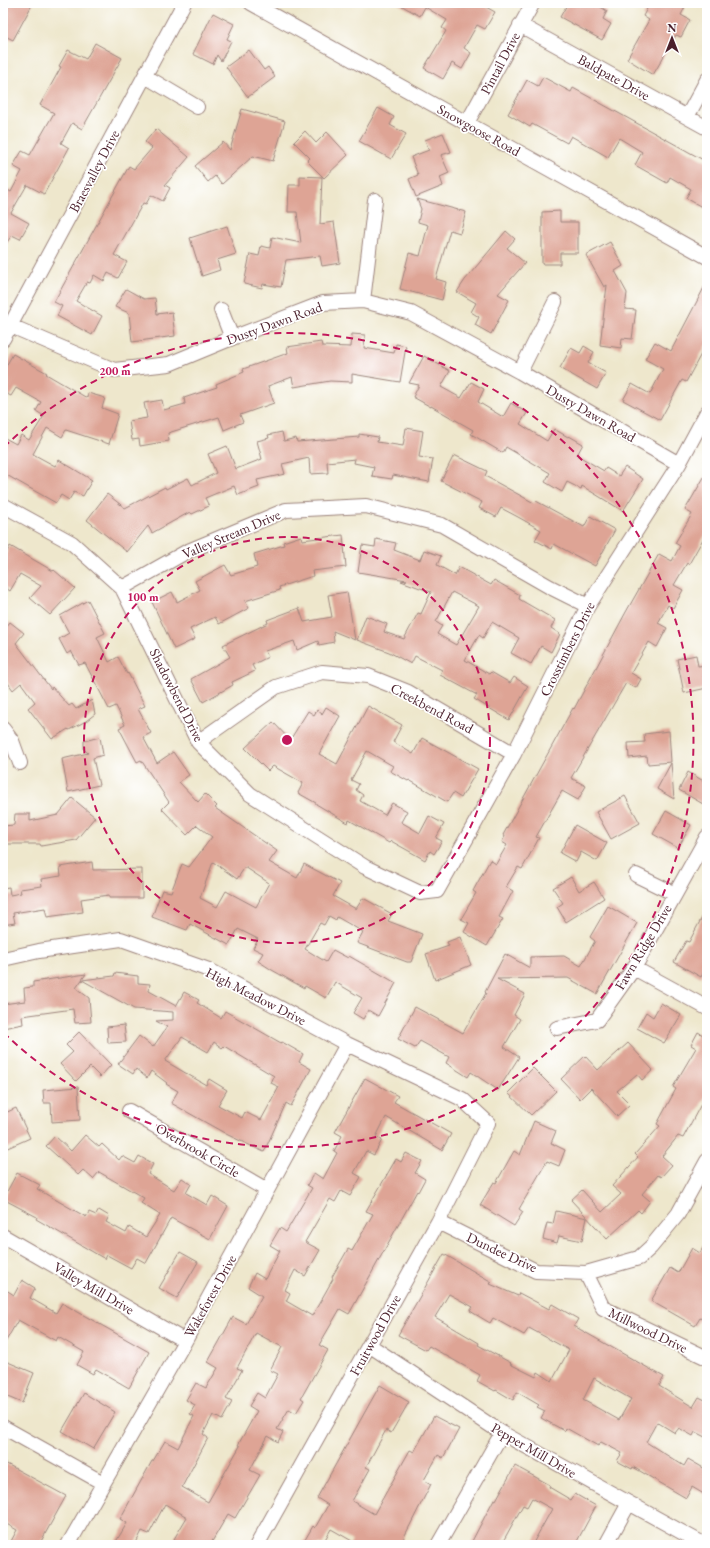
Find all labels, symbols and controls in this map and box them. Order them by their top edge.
north arrow [652,18,692,58]
text: N [668,21,677,35]
street label: Pintail Drive [476,28,524,97]
street label: Baldpate Drive [575,50,654,104]
street label: Snowgoose Road [434,100,525,161]
street label: Braesvalley Drive [65,126,124,215]
street label: Dusty Dawn Road [224,297,325,349]
text: 200 m [99,363,131,379]
street label: Dusty Dawn Road [543,380,640,446]
street label: Valley Stream Drive [179,505,283,563]
text: 100 m [127,589,159,605]
street label: Crosstimbers Drive [535,598,599,699]
street label: Shadowbend Drive [146,645,209,745]
street label: Creekbend Road [388,679,477,738]
centre of rings [280,733,294,747]
street label: Fawn Ridge Drive [610,901,676,993]
street label: High Meadow Drive [203,963,310,1029]
street label: Overbrook Circle [153,1119,244,1182]
street label: Dundee Drive [464,1228,541,1276]
street label: Wakeforest Drive [180,1251,240,1341]
street label: Valley Mill Drive [50,1258,138,1319]
street label: Fruitwood Drive [345,1291,405,1379]
street label: Millwood Drive [606,1303,691,1357]
street label: Pepper Mill Drive [488,1418,580,1482]

